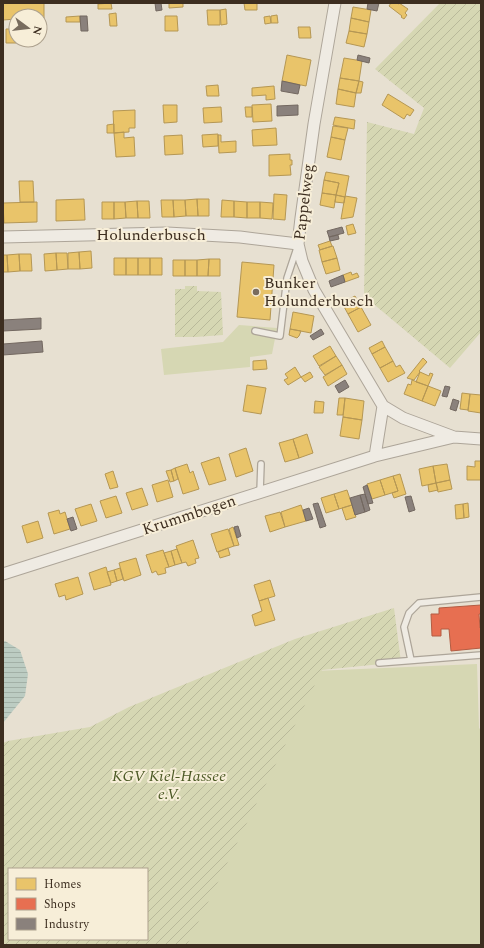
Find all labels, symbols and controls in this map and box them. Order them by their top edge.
north arrow [8,8,48,48]
text: N [28,24,47,37]
street label: Pappelweg [287,162,321,242]
street label: Holunderbusch [96,223,206,247]
place label: Bunker Holunderbusch [264,271,373,313]
marker: Bunker Holunderbusch [251,287,261,297]
street label: Krummbogen [139,489,239,541]
park label: KGV Kiel-Hassee e.V. [112,764,226,806]
legend [8,868,148,940]
text: Homes [44,875,82,894]
text: Shops [44,895,76,914]
text: Industry [44,915,90,934]

